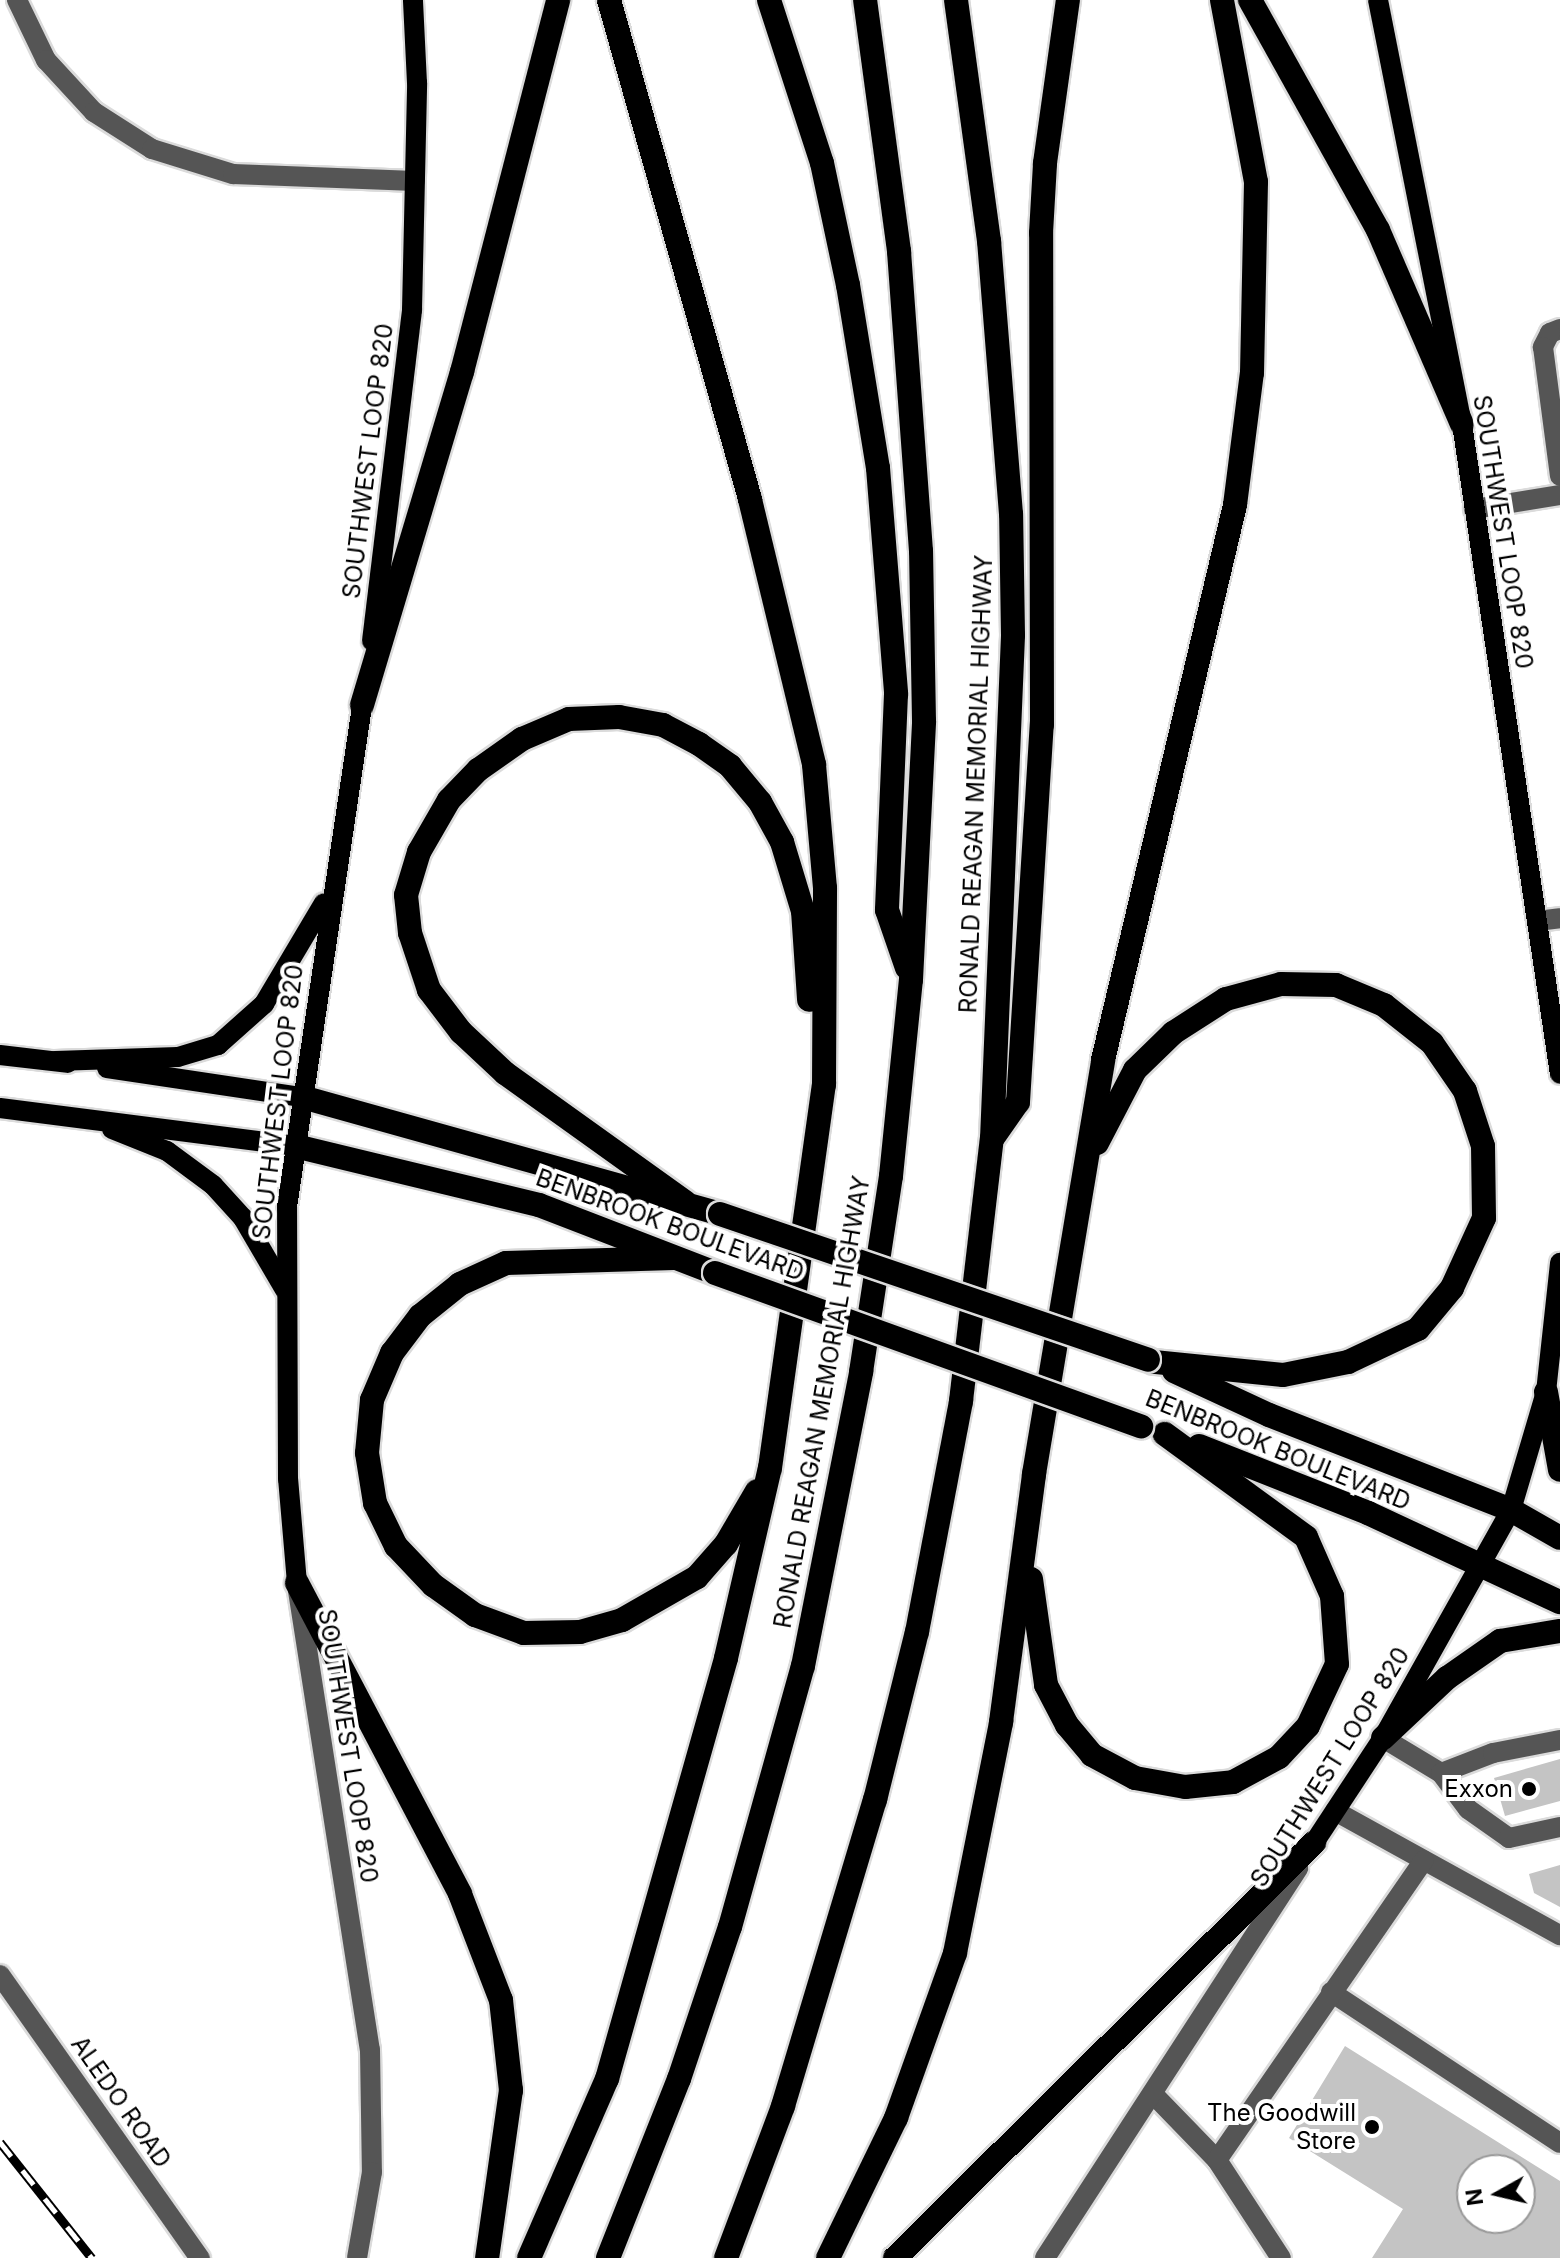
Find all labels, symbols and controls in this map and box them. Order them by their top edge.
street label: SOUTHWEST LOOP 820 [337,322,399,600]
street label: SOUTHWEST LOOP 820 [1467,393,1539,671]
street label: RONALD REAGAN MEMORIAL HIGHWAY [954,554,998,1014]
street label: SOUTHWEST LOOP 820 [247,963,309,1241]
street label: BENBROOK BOULEVARD [532,1163,808,1287]
street label: RONALD REAGAN MEMORIAL HIGHWAY [768,1174,876,1630]
street label: BENBROOK BOULEVARD [1141,1384,1415,1516]
street label: SOUTHWEST LOOP 820 [312,1607,384,1885]
street label: SOUTHWEST LOOP 820 [1244,1642,1416,1892]
place label: Exxon [1444,1775,1513,1803]
marker: Exxon [1520,1780,1538,1798]
street label: ALEDO ROAD [65,2031,177,2173]
place label: The Goodwill Store [1207,2099,1356,2155]
marker: The Goodwill Store [1363,2118,1381,2136]
north arrow [1456,2154,1536,2234]
text: N [1460,2187,1488,2207]

